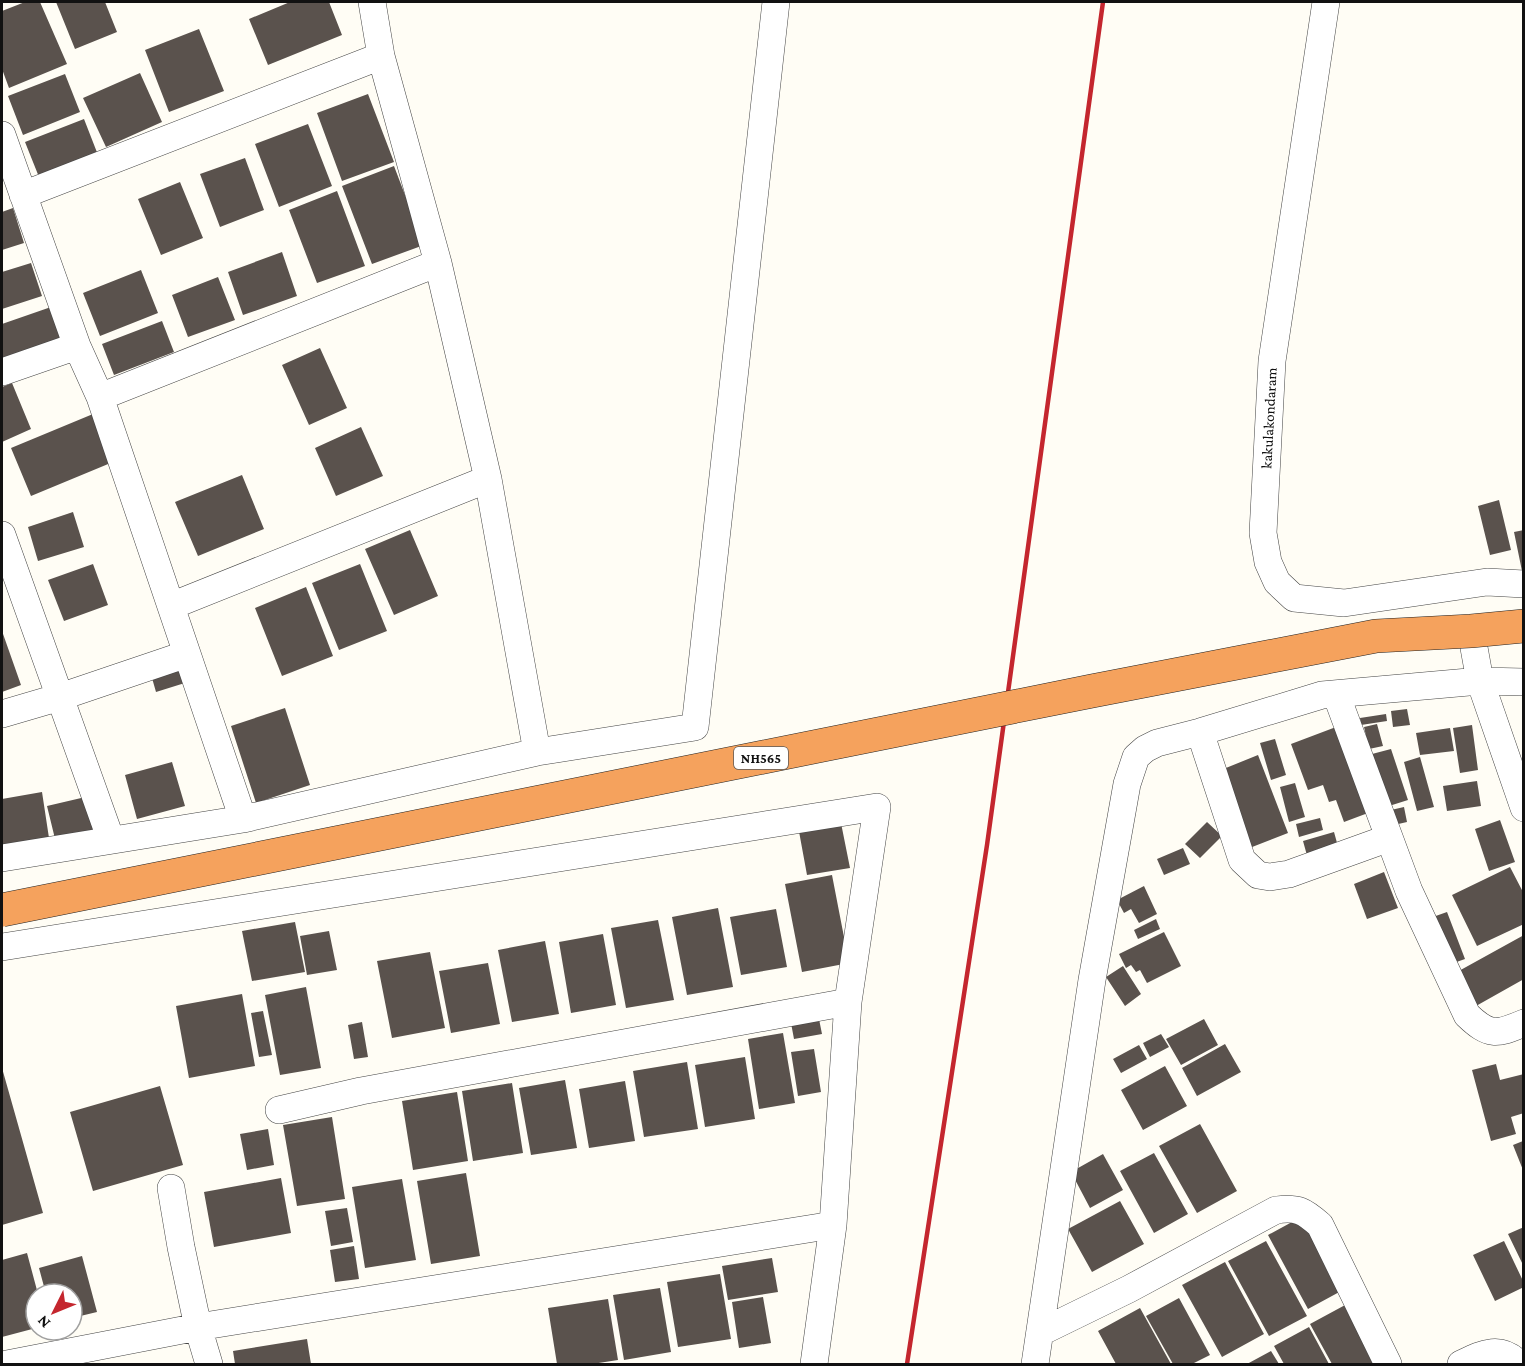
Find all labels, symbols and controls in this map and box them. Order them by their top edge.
street label: kakulakondaram [1258,367,1280,469]
road number: NH565 [734,747,788,769]
north arrow [24,1282,84,1342]
text: N [33,1312,53,1332]

